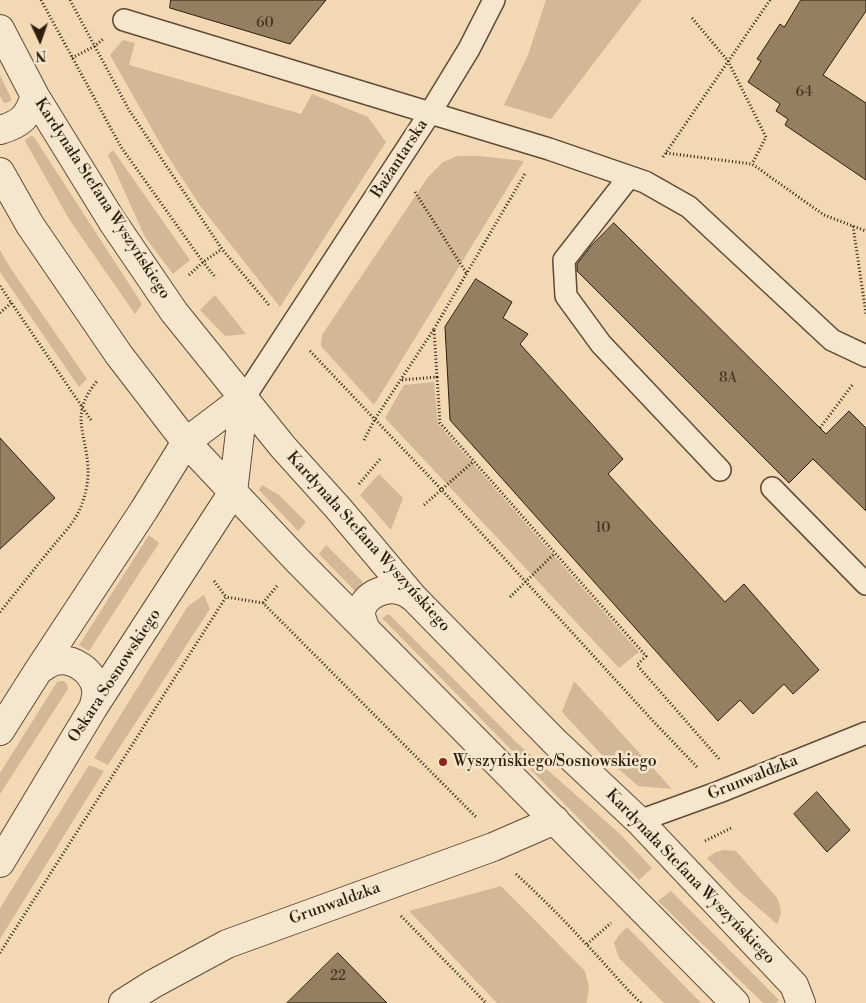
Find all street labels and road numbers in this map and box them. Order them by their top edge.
street label: Kardynała Stefana Wyszyńskiego [30,95,174,303]
street label: Bażantarska [368,116,432,202]
street label: Kardynała Stefana Wyszyńskiego [282,448,454,636]
street label: Oskara Sosnowskiego [65,606,165,746]
street label: Grunwaldzka [705,751,801,805]
street label: Kardynała Stefana Wyszyńskiego [601,786,779,968]
street label: Grunwaldzka [287,879,383,929]

